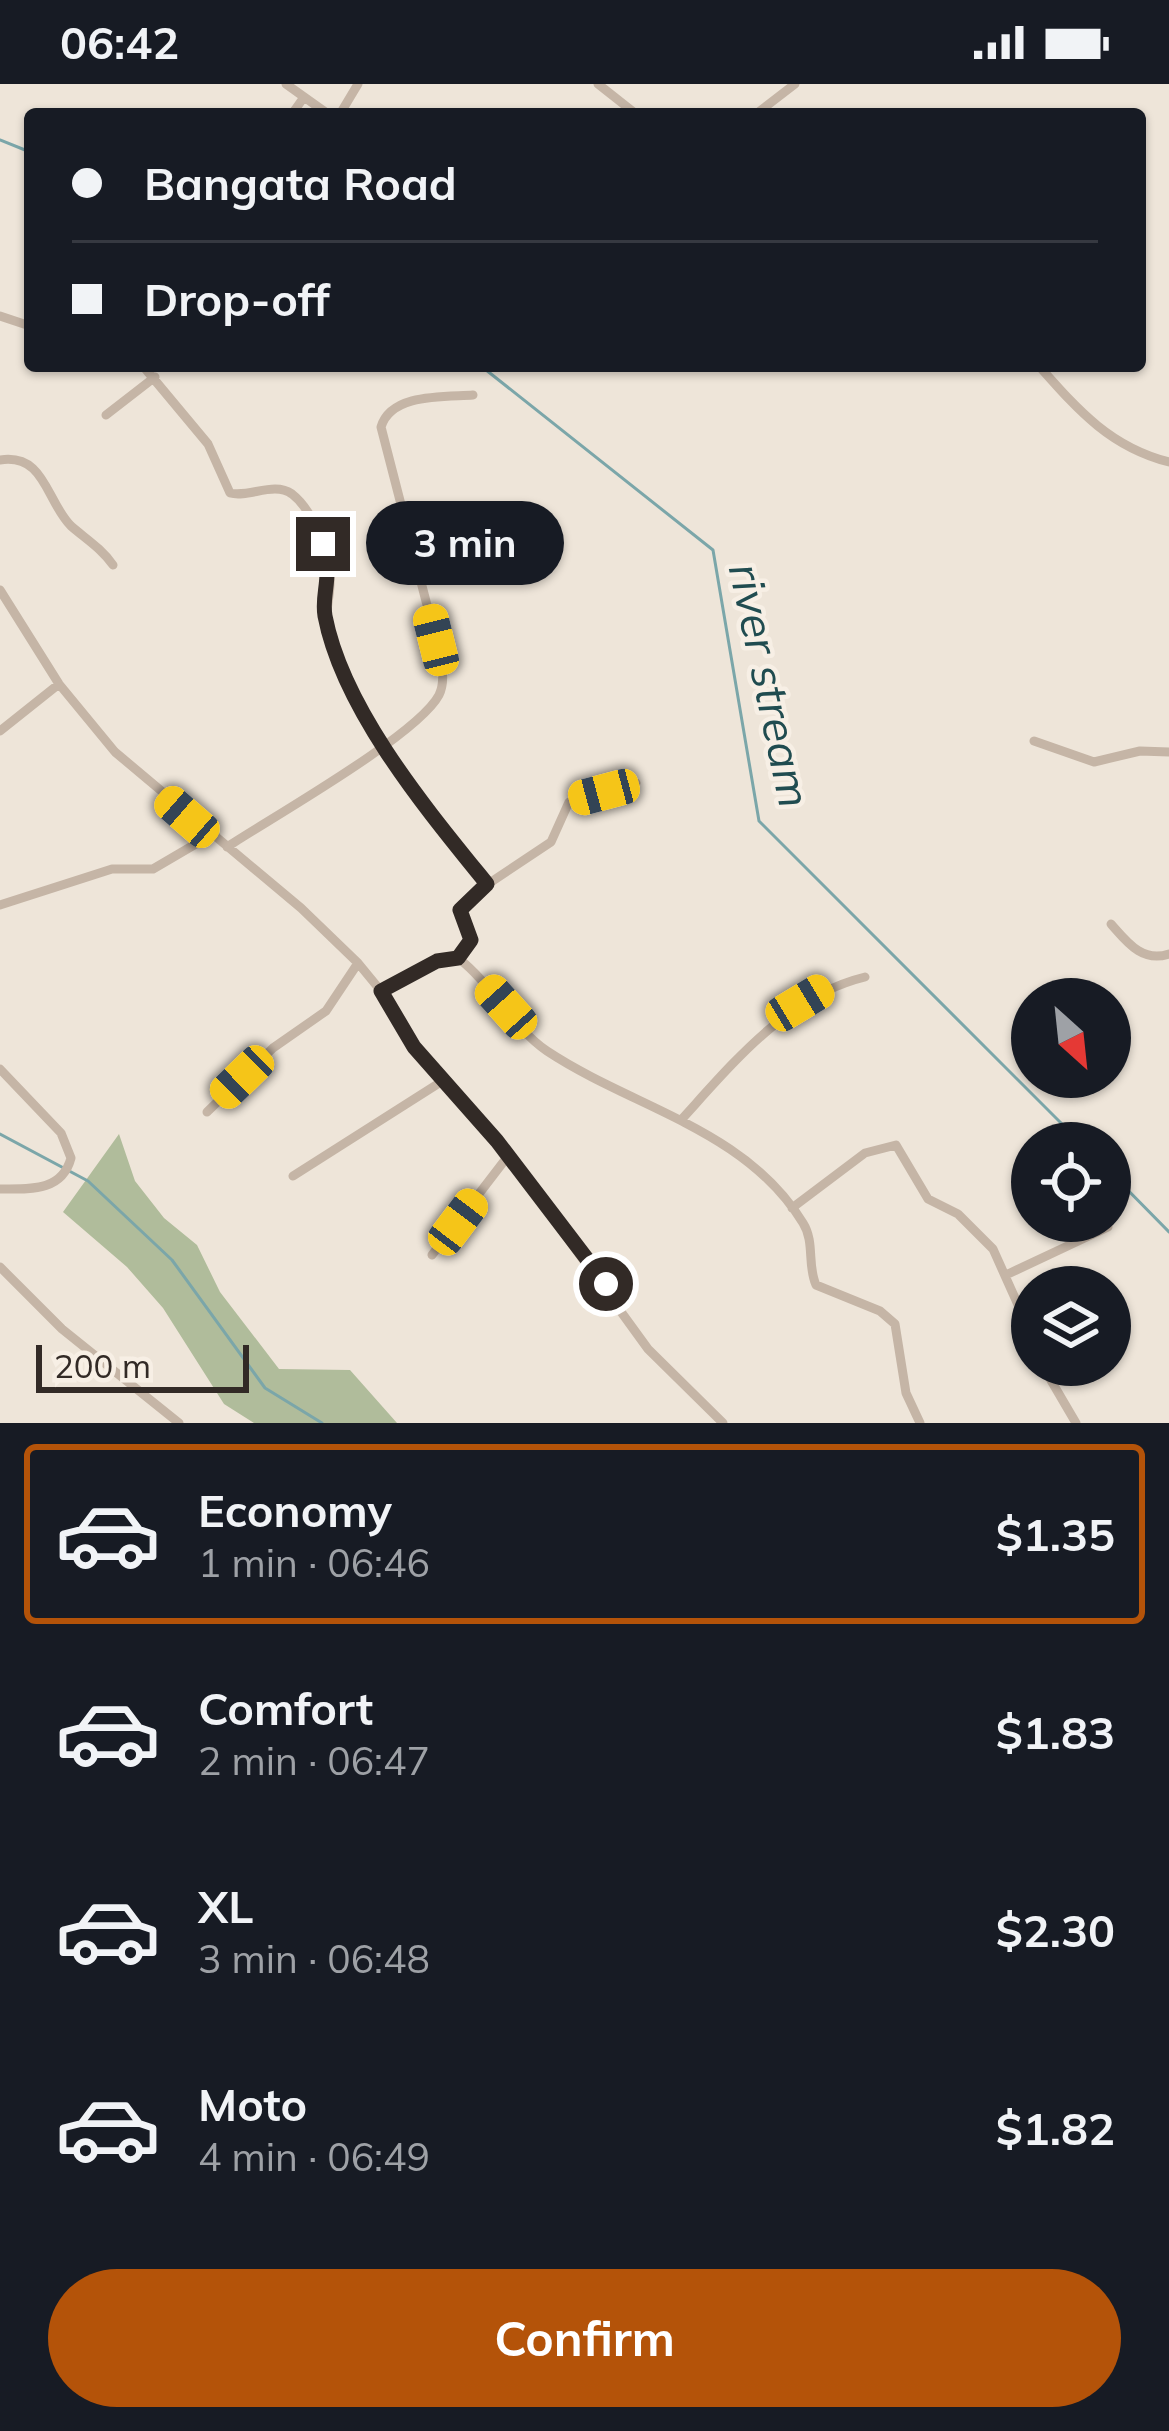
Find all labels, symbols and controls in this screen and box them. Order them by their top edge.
text: 06:42 [60,14,179,70]
text: Bangata Road [144,155,457,211]
text: Drop-off [144,271,330,327]
callout: 3 min [365,502,563,586]
route end [296,517,350,571]
text: 3 min [414,518,516,567]
water label: river stream [718,558,824,812]
car [410,601,462,679]
car [565,765,643,819]
car [148,780,226,854]
car [469,968,543,1046]
car [760,969,840,1037]
north arrow [1011,978,1131,1098]
map controls [1011,978,1131,1386]
car [204,1039,280,1115]
button: locate [1011,1122,1131,1242]
car [422,1182,494,1262]
route start [579,1257,633,1311]
button: layers [1011,1266,1131,1386]
scale bar [36,1339,249,1392]
text: 200 m [54,1345,151,1386]
icon: car [54,1480,162,1588]
text: Economy [198,1482,392,1538]
text: $1.35 [996,1506,1115,1562]
text: 1 min · 06:46 [198,1538,430,1587]
icon: car [54,1678,162,1786]
text: Comfort [198,1680,373,1736]
text: $1.83 [996,1704,1115,1760]
text: 2 min · 06:47 [198,1736,430,1785]
icon: car [54,1876,162,1984]
text: XL [198,1878,253,1934]
text: $2.30 [996,1902,1115,1958]
text: 3 min · 06:48 [198,1934,430,1983]
icon: car [54,2074,162,2182]
text: Moto [198,2076,307,2132]
text: $1.82 [996,2100,1115,2156]
text: 4 min · 06:49 [198,2132,430,2181]
button: Confirm [48,2269,1121,2407]

